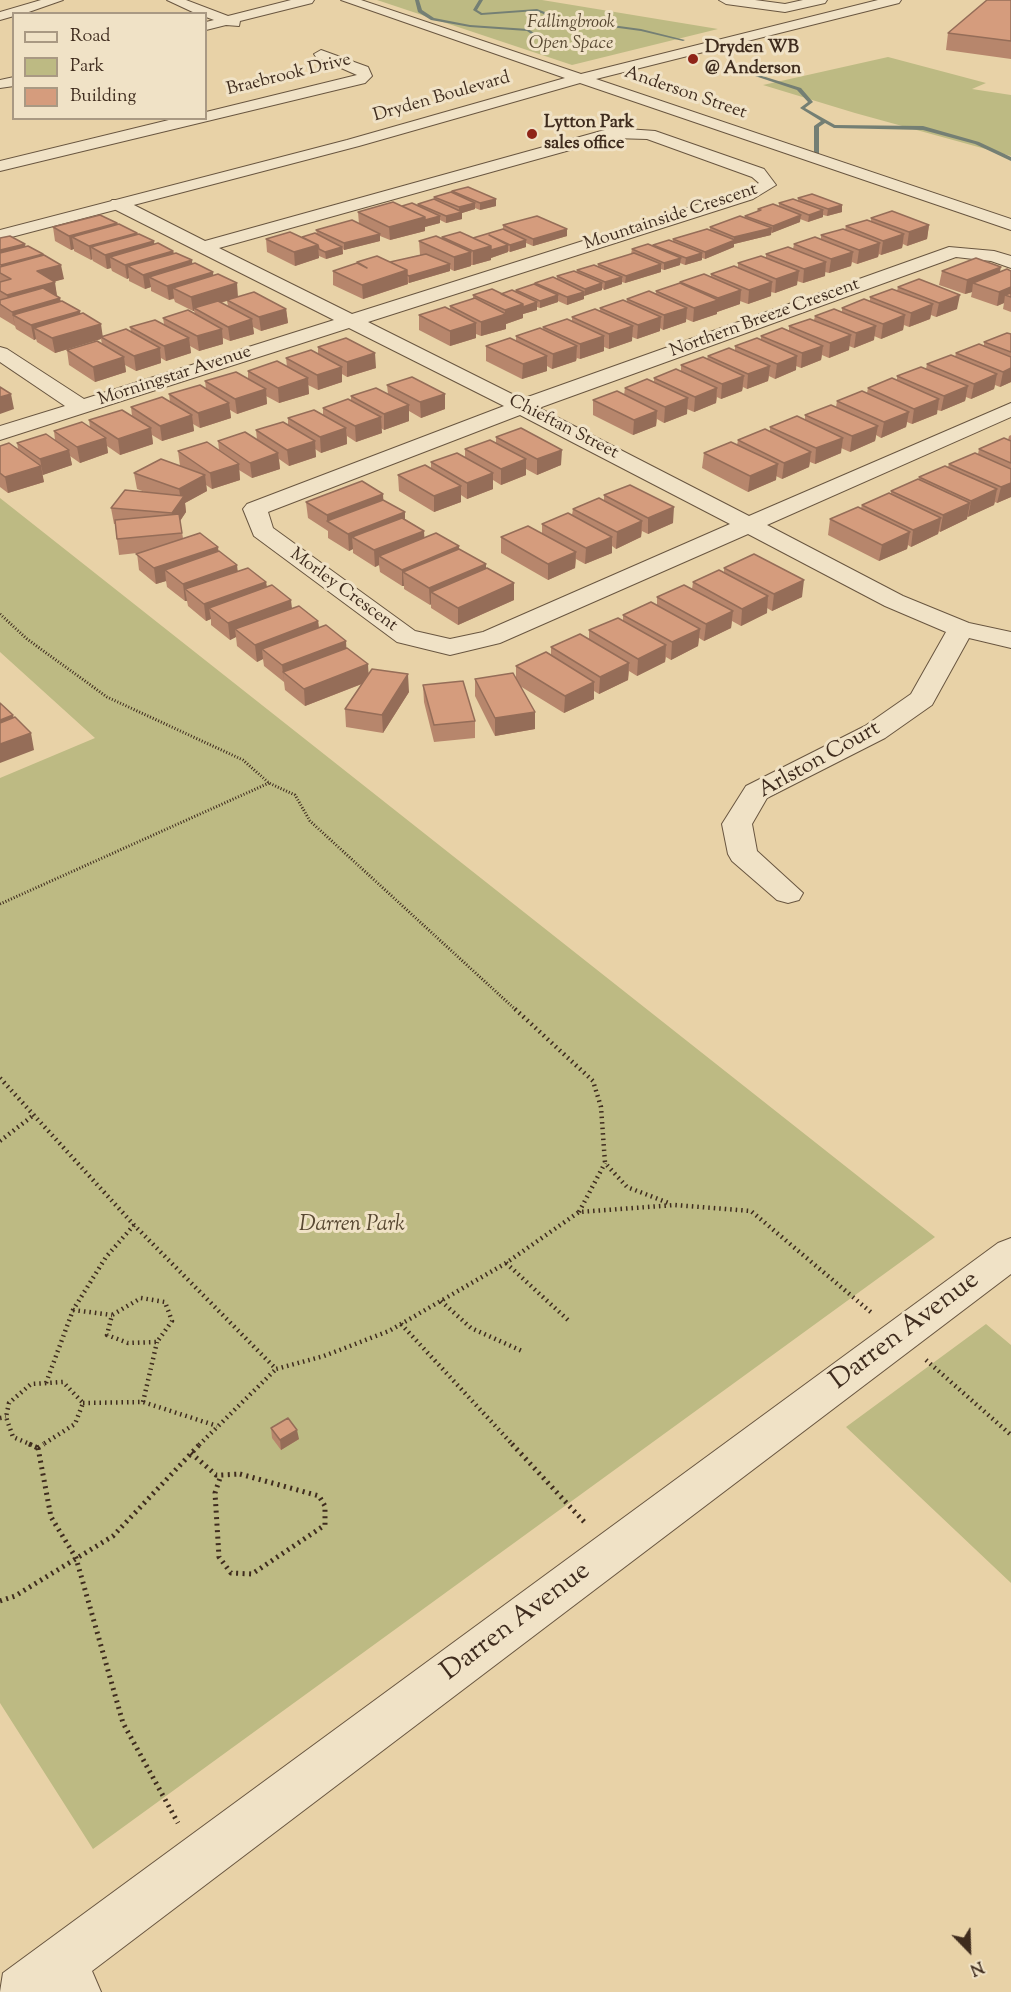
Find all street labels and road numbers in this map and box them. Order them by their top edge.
street label: Braebrook Drive [225,50,353,102]
street label: Anderson Street [621,63,749,125]
street label: Dryden Boulevard [371,68,513,128]
street label: Mountainside Crescent [582,180,760,256]
street label: Northern Breeze Crescent [667,275,863,363]
street label: Morningstar Avenue [96,342,254,412]
street label: Chieftan Street [505,391,621,465]
street label: Morley Crescent [285,545,401,637]
street label: Arlston Court [754,717,886,805]
street label: Darren Avenue [825,1265,987,1399]
street label: Darren Avenue [436,1556,598,1690]

